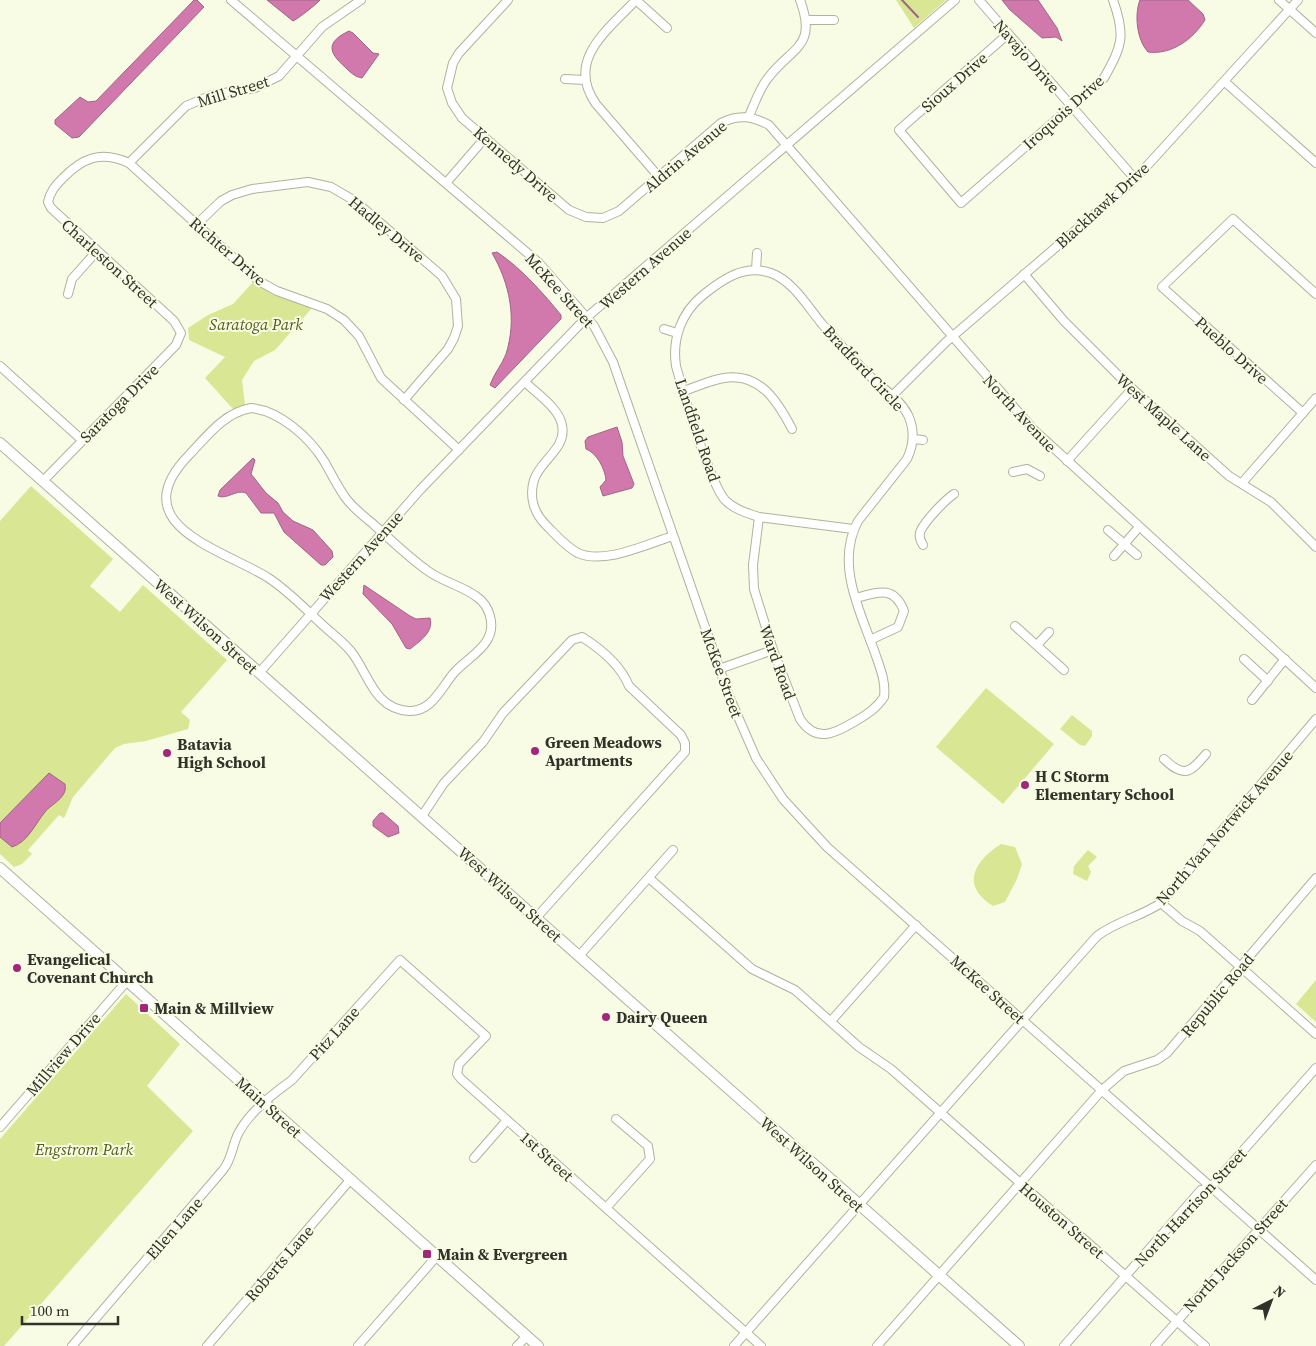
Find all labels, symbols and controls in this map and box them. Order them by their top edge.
street label: Navajo Drive [989,14,1065,98]
street label: Sioux Drive [916,47,992,117]
street label: Mill Street [194,69,272,112]
street label: Iroquois Drive [1018,70,1108,154]
street label: Aldrin Avenue [639,115,731,197]
street label: Kennedy Drive [469,121,563,207]
street label: Blackhawk Drive [1050,157,1154,253]
street label: Hadley Drive [344,191,430,267]
street label: Richter Drive [185,212,271,290]
street label: Charleston Street [57,214,164,313]
street label: Western Avenue [594,222,696,314]
street label: McKee Street [521,248,600,333]
street label: Pueblo Drive [1191,311,1273,389]
park label: Saratoga Park [209,313,303,335]
street label: Bradford Circle [819,320,909,416]
street label: Saratoga Drive [75,359,163,447]
street label: West Maple Lane [1111,368,1217,466]
street label: North Avenue [978,369,1062,457]
street label: Landfield Road [670,375,726,485]
street label: Western Avenue [314,506,408,606]
street label: West Wilson Street [149,573,263,679]
street label: Ward Road [754,622,802,702]
street label: McKee Street [696,625,749,721]
place label: Green Meadows Apartments [545,731,662,771]
place label: Batavia High School [177,733,266,773]
marker: Green Meadows Apartments [529,745,541,757]
street label: North Van Nortwick Avenue [1150,745,1298,909]
marker: Batavia High School [161,747,173,759]
place label: H C Storm Elementary School [1035,765,1174,805]
marker: H C Storm Elementary School [1019,779,1031,791]
street label: West Wilson Street [453,841,567,947]
place label: Evangelical Covenant Church [27,948,154,988]
street label: Republic Road [1175,948,1259,1042]
street label: McKee Street [946,950,1031,1029]
marker: Evangelical Covenant Church [11,962,23,974]
place label: Main & Millview [154,997,274,1019]
street label: Pitz Lane [304,1001,364,1065]
marker: Main & Millview [138,1002,150,1014]
place label: Dairy Queen [616,1006,708,1028]
street label: Millview Drive [21,1008,105,1100]
marker: Dairy Queen [600,1011,612,1023]
street label: Main Street [231,1071,307,1143]
street label: West Wilson Street [755,1111,869,1217]
street label: 1st Street [515,1126,579,1187]
park label: Engstrom Park [34,1138,133,1160]
street label: North Harrison Street [1129,1142,1251,1271]
street label: Houston Street [1015,1177,1110,1264]
street label: Ellen Lane [141,1192,207,1264]
street label: North Jackson Street [1179,1194,1291,1316]
street label: Roberts Lane [240,1220,318,1306]
place label: Main & Evergreen [437,1243,568,1265]
marker: Main & Evergreen [421,1248,433,1260]
north arrow [1246,1276,1296,1326]
scale bar [22,1294,119,1326]
text: 100 m [30,1300,70,1321]

